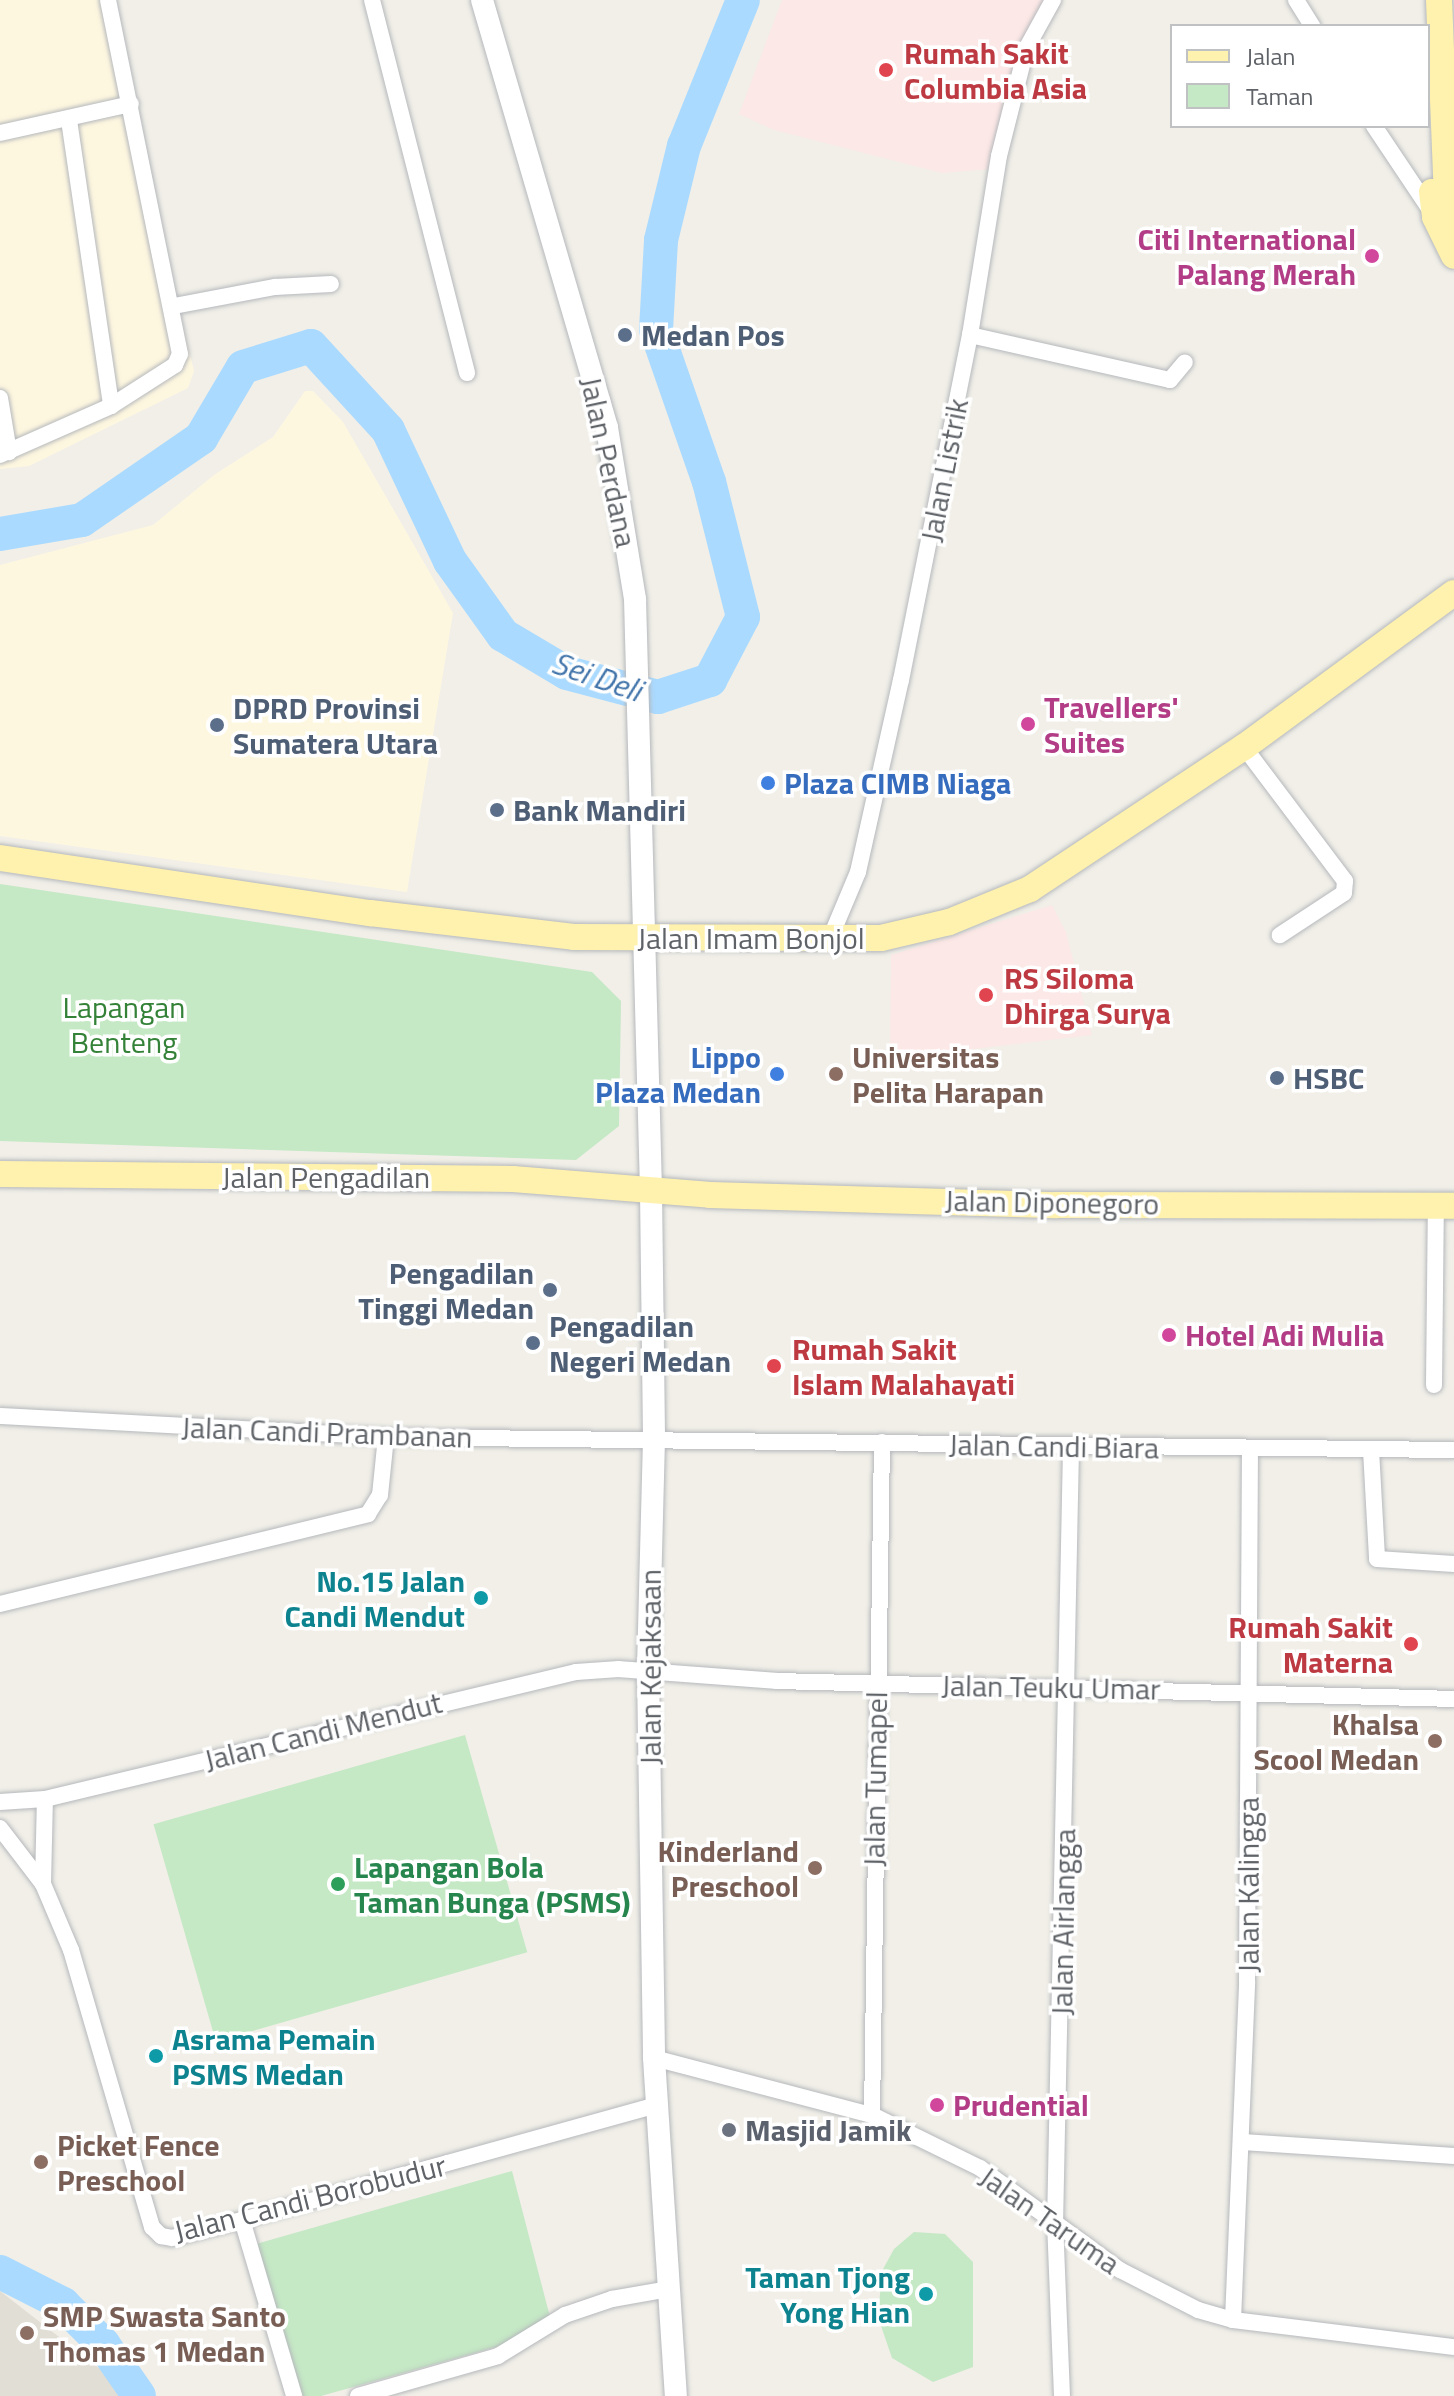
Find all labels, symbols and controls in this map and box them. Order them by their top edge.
legend [1170,24,1430,128]
place label: Rumah Sakit Columbia Asia [904,35,1087,106]
text: Jalan [1246,38,1295,74]
marker: Rumah Sakit Columbia Asia [875,59,897,81]
text: Taman [1246,78,1314,114]
place label: Citi International Palang Merah [1138,221,1356,292]
marker: Citi International Palang Merah [1363,247,1381,265]
place label: Medan Pos [641,317,785,353]
marker: Medan Pos [616,326,634,344]
street label: Jalan Perdana [573,374,645,550]
street label: Jalan Listrik [912,395,976,545]
water label: Sei Deli [547,643,647,709]
place label: Travellers' Suites [1044,689,1179,760]
place label: DPRD Provinsi Sumatera Utara [233,690,438,760]
marker: Travellers' Suites [1019,715,1037,733]
marker: DPRD Provinsi Sumatera Utara [208,716,226,734]
place label: Plaza CIMB Niaga [784,765,1011,801]
marker: Plaza CIMB Niaga [759,774,777,792]
place label: Bank Mandiri [513,792,686,828]
marker: Bank Mandiri [488,801,506,819]
street label: Jalan Imam Bonjol [637,920,865,956]
place label: RS Siloma Dhirga Surya [1004,960,1171,1030]
marker: RS Siloma Dhirga Surya [975,984,997,1006]
park label: Lapangan Benteng [63,989,185,1060]
place label: Lippo Plaza Medan [595,1039,761,1110]
place label: Universitas Pelita Harapan [852,1039,1044,1110]
place label: HSBC [1293,1060,1364,1096]
marker: Lippo Plaza Medan [768,1065,786,1083]
marker: Universitas Pelita Harapan [827,1065,845,1083]
marker: HSBC [1268,1069,1286,1087]
street label: Jalan Pengadilan [222,1159,430,1195]
street label: Jalan Diponegoro [945,1182,1159,1222]
place label: Pengadilan Tinggi Medan [358,1255,534,1326]
marker: Pengadilan Tinggi Medan [541,1281,559,1299]
place label: Pengadilan Negeri Medan [549,1308,731,1378]
place label: Hotel Adi Mulia [1185,1317,1384,1353]
marker: Hotel Adi Mulia [1160,1326,1178,1344]
place label: Rumah Sakit Islam Malahayati [792,1331,1015,1402]
marker: Pengadilan Negeri Medan [524,1334,542,1352]
marker: Rumah Sakit Islam Malahayati [763,1355,785,1377]
street label: Jalan Candi Prambanan [181,1409,473,1455]
street label: Jalan Candi Biara [949,1426,1159,1466]
place label: No.15 Jalan Candi Mendut [285,1563,465,1634]
street label: Jalan Kejaksaan [632,1569,668,1765]
marker: No.15 Jalan Candi Mendut [472,1589,490,1607]
place label: Rumah Sakit Materna [1228,1609,1393,1680]
marker: Rumah Sakit Materna [1400,1633,1422,1655]
street label: Jalan Teuku Umar [941,1667,1161,1707]
street label: Jalan Candi Mendut [201,1684,445,1778]
street label: Jalan Tumapel [855,1691,895,1867]
place label: Khalsa Scool Medan [1254,1706,1419,1776]
marker: Khalsa Scool Medan [1426,1732,1444,1750]
street label: Jalan Kalingga [1230,1797,1266,1973]
street label: Jalan Airlangga [1043,1828,1083,2016]
place label: Kinderland Preschool [657,1833,799,1904]
place label: Lapangan Bola Taman Bunga (PSMS) [354,1849,631,1920]
marker: Kinderland Preschool [806,1859,824,1877]
marker: Lapangan Bola Taman Bunga (PSMS) [329,1875,347,1893]
place label: Asrama Pemain PSMS Medan [172,2021,376,2092]
marker: Asrama Pemain PSMS Medan [147,2047,165,2065]
place label: Prudential [953,2087,1089,2123]
marker: Prudential [928,2096,946,2114]
place label: Masjid Jamik [745,2112,912,2148]
marker: Masjid Jamik [720,2121,738,2139]
place label: Picket Fence Preschool [57,2127,220,2198]
street label: Jalan Candi Borobudur [170,2147,450,2249]
marker: Picket Fence Preschool [32,2153,50,2171]
street label: Jalan Taruma [973,2159,1127,2281]
place label: Taman Tjong Yong Hian [745,2259,910,2330]
marker: Taman Tjong Yong Hian [917,2285,935,2303]
place label: SMP Swasta Santo Thomas 1 Medan [43,2298,286,2368]
marker: SMP Swasta Santo Thomas 1 Medan [18,2324,36,2342]

